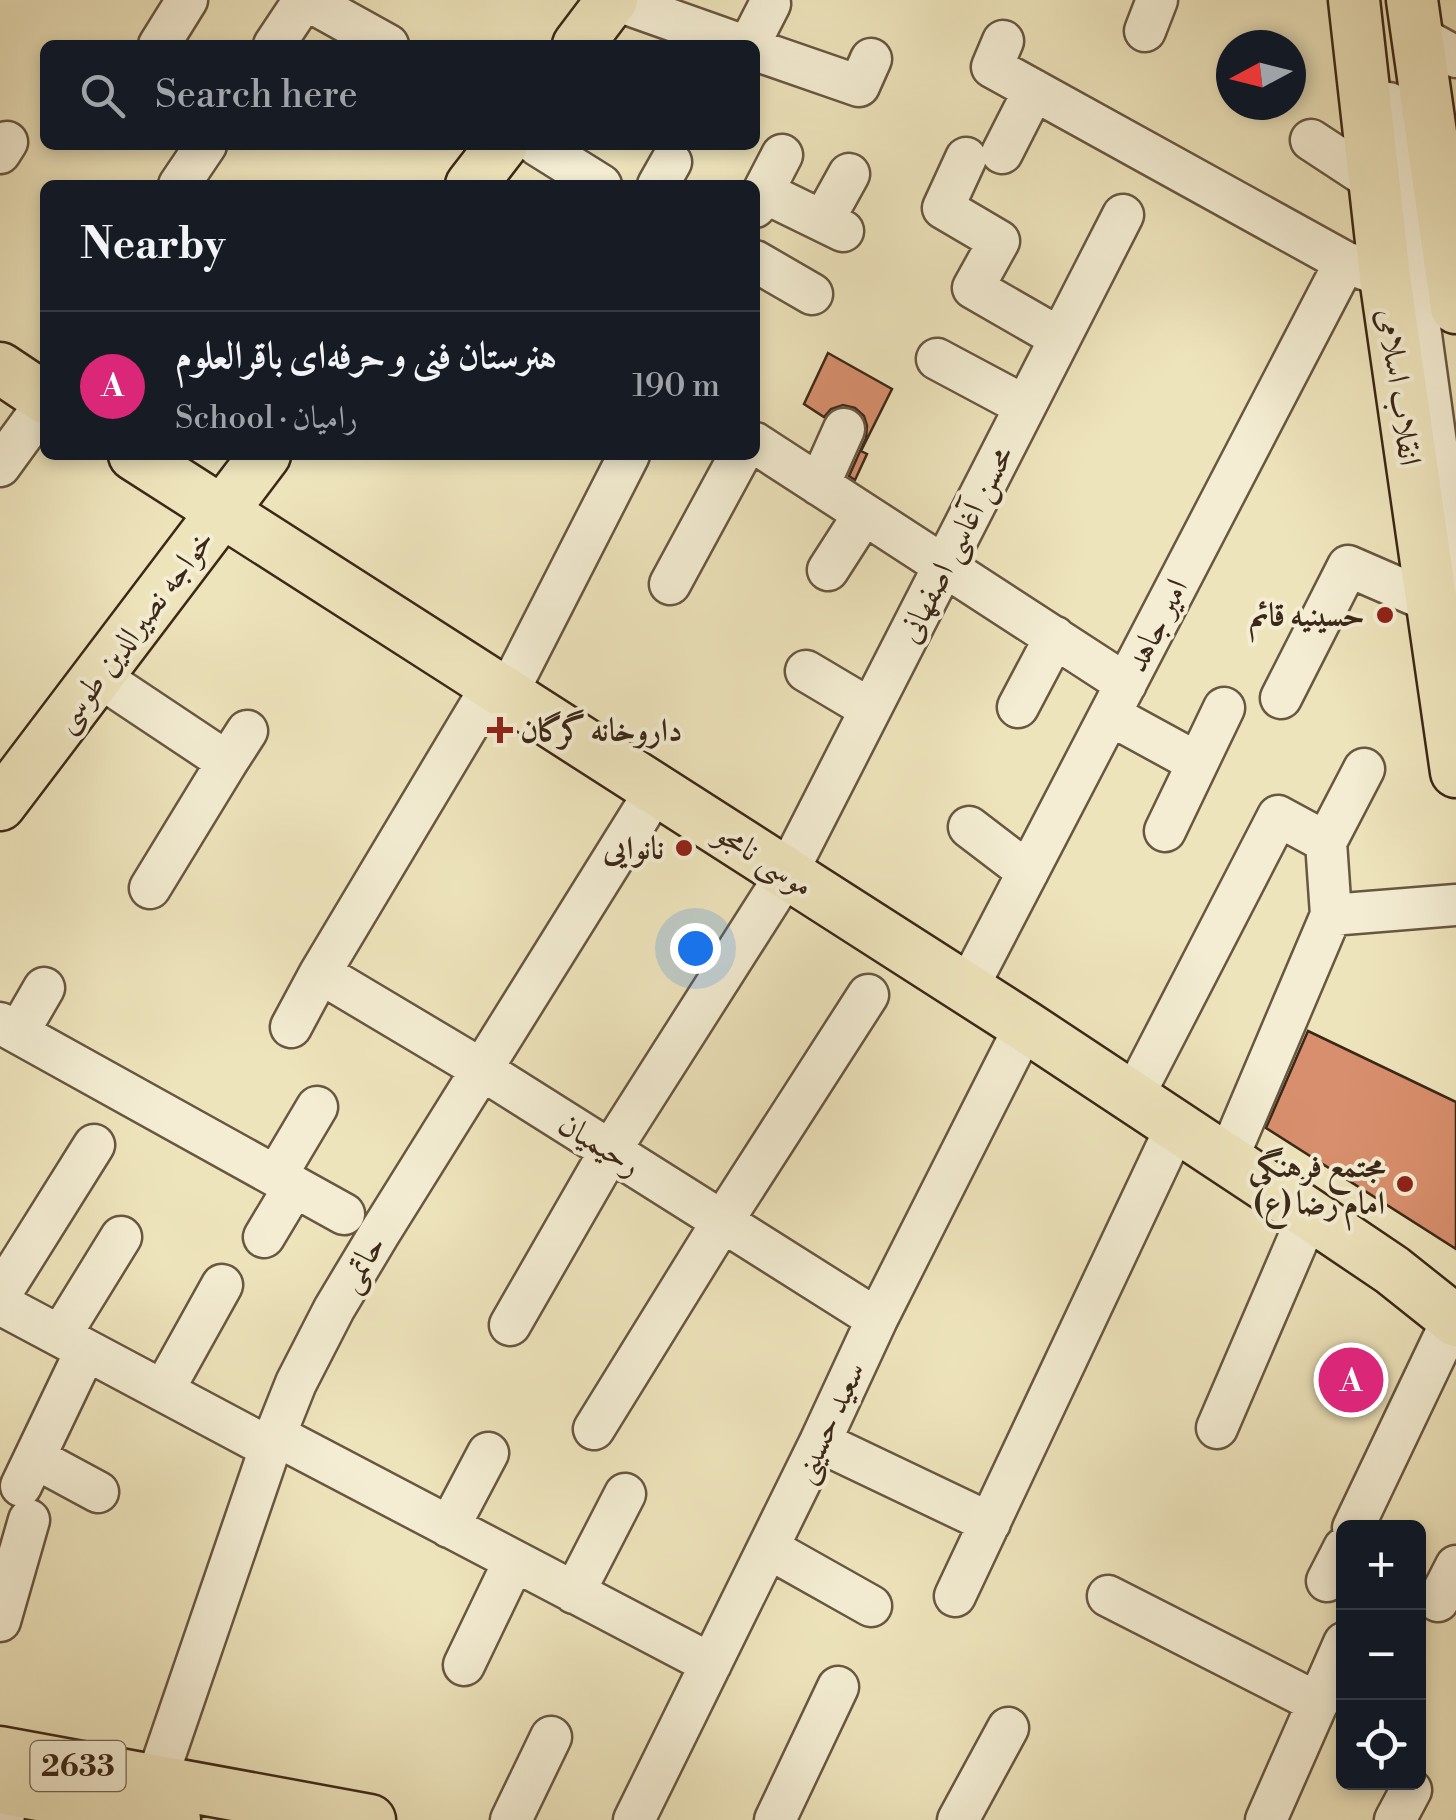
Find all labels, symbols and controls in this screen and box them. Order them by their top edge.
north arrow [1216,30,1306,120]
search box [40,40,760,150]
icon: search [75,68,130,123]
text: Search here [155,72,358,119]
text: Nearby [80,219,225,272]
street label: انقلاب اسلامی [1368,306,1430,468]
text: هنرستان فنی و حرفه‌ای باقرالعلوم [175,333,557,380]
text: A [101,366,124,406]
text: 190 m [632,366,720,406]
text: School · رامیان [175,398,358,438]
street label: محسن آغاسی اصفهانی [889,439,1025,651]
street label: خواجه نصیرالدین طوسی [45,521,225,741]
street label: امیر جاهد [1116,572,1197,679]
place label: حسینیه قائم [1249,596,1365,643]
marker: حسینیه قائم [1374,604,1396,626]
place label: داروخانه گرگان [520,709,682,751]
marker: داروخانه گرگان [489,719,511,741]
street label: موسی نامجو [705,812,821,908]
place label: نانوایی [602,829,664,869]
marker: نانوایی [673,837,695,859]
your location [670,923,721,974]
street label: رحیمیان [551,1104,648,1186]
place label: مجتمع فرهنگی امام رضا (ع) [1249,1147,1386,1231]
marker: مجتمع فرهنگی امام رضا (ع) [1394,1173,1416,1195]
street label: حاتمی [329,1228,395,1300]
pin: A [1318,1342,1384,1418]
street label: سعید حسینی [783,1355,876,1490]
map controls [1336,1520,1426,1790]
button: + [1336,1520,1426,1610]
button: − [1336,1610,1426,1700]
button: locate [1336,1700,1426,1790]
road number: 2633 [30,1741,126,1791]

